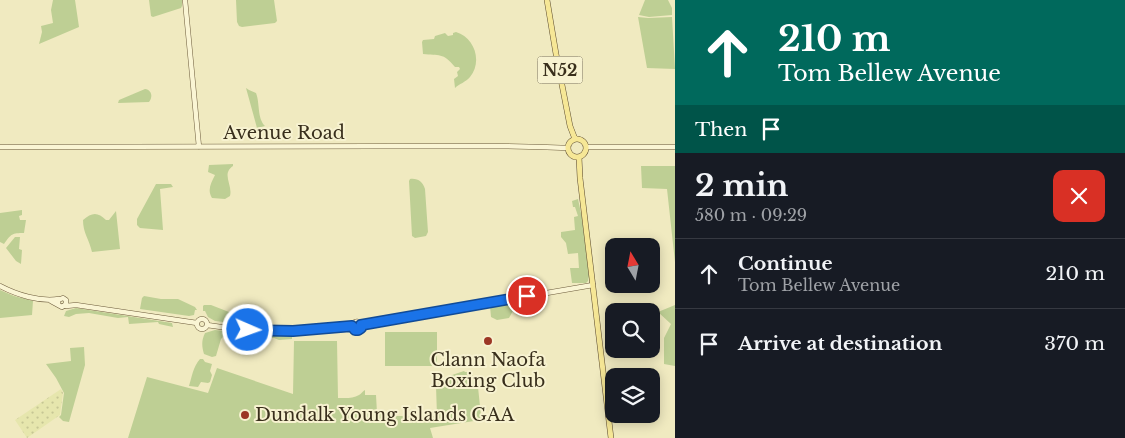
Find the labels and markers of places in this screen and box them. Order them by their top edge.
pin [506,275,548,317]
marker: Clann Naofa Boxing Club [482,335,494,347]
place label: Clann Naofa Boxing Club [431,349,545,392]
place label: Dundalk Young Islands GAA [255,404,516,426]
marker: Dundalk Young Islands GAA [239,409,251,421]

